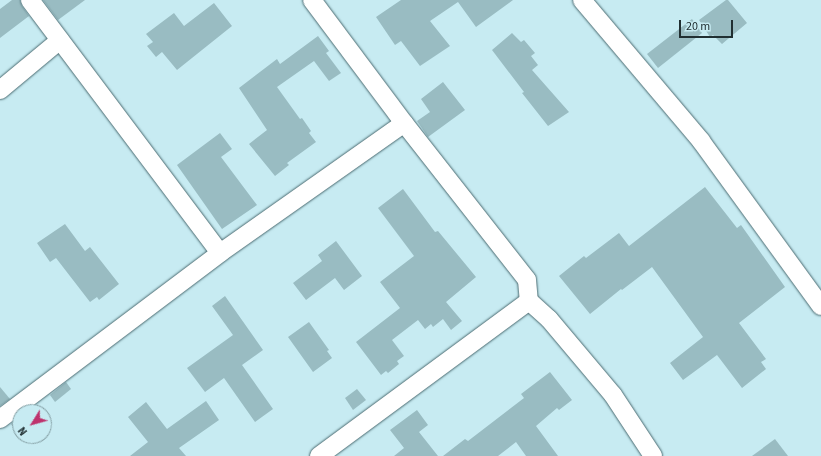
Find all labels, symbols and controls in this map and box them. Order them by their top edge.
scale bar [681,12,735,38]
text: 20 m [686,18,710,35]
north arrow [12,404,52,444]
text: N [15,423,31,438]

